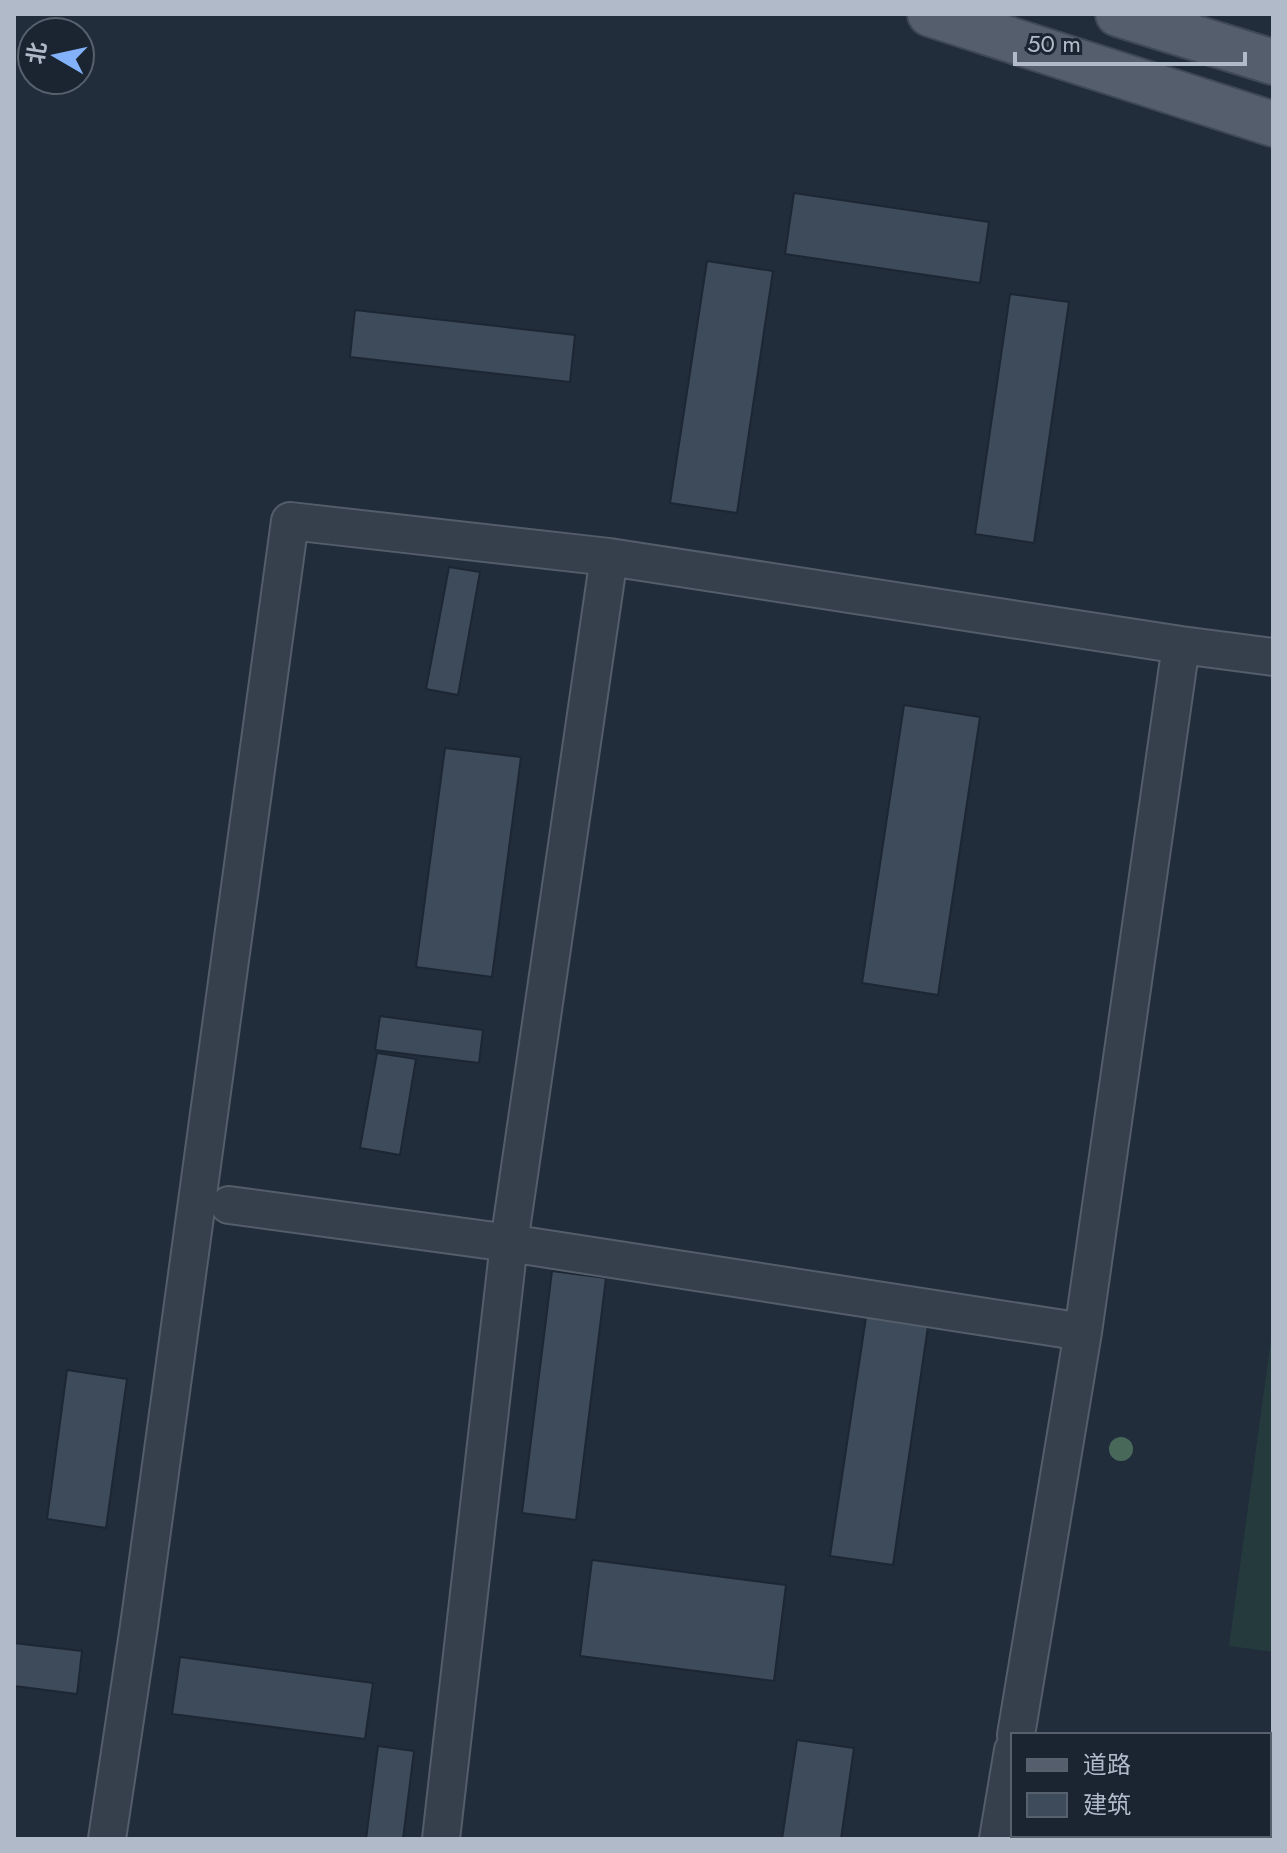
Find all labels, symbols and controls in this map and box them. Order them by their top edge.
north arrow [16,16,96,96]
scale bar [1015,16,1245,66]
text: 50 m [1027,26,1081,61]
text: 北 [19,39,54,66]
legend [1011,1733,1271,1837]
text: 道路 [1083,1747,1131,1782]
text: 建筑 [1083,1787,1131,1822]

